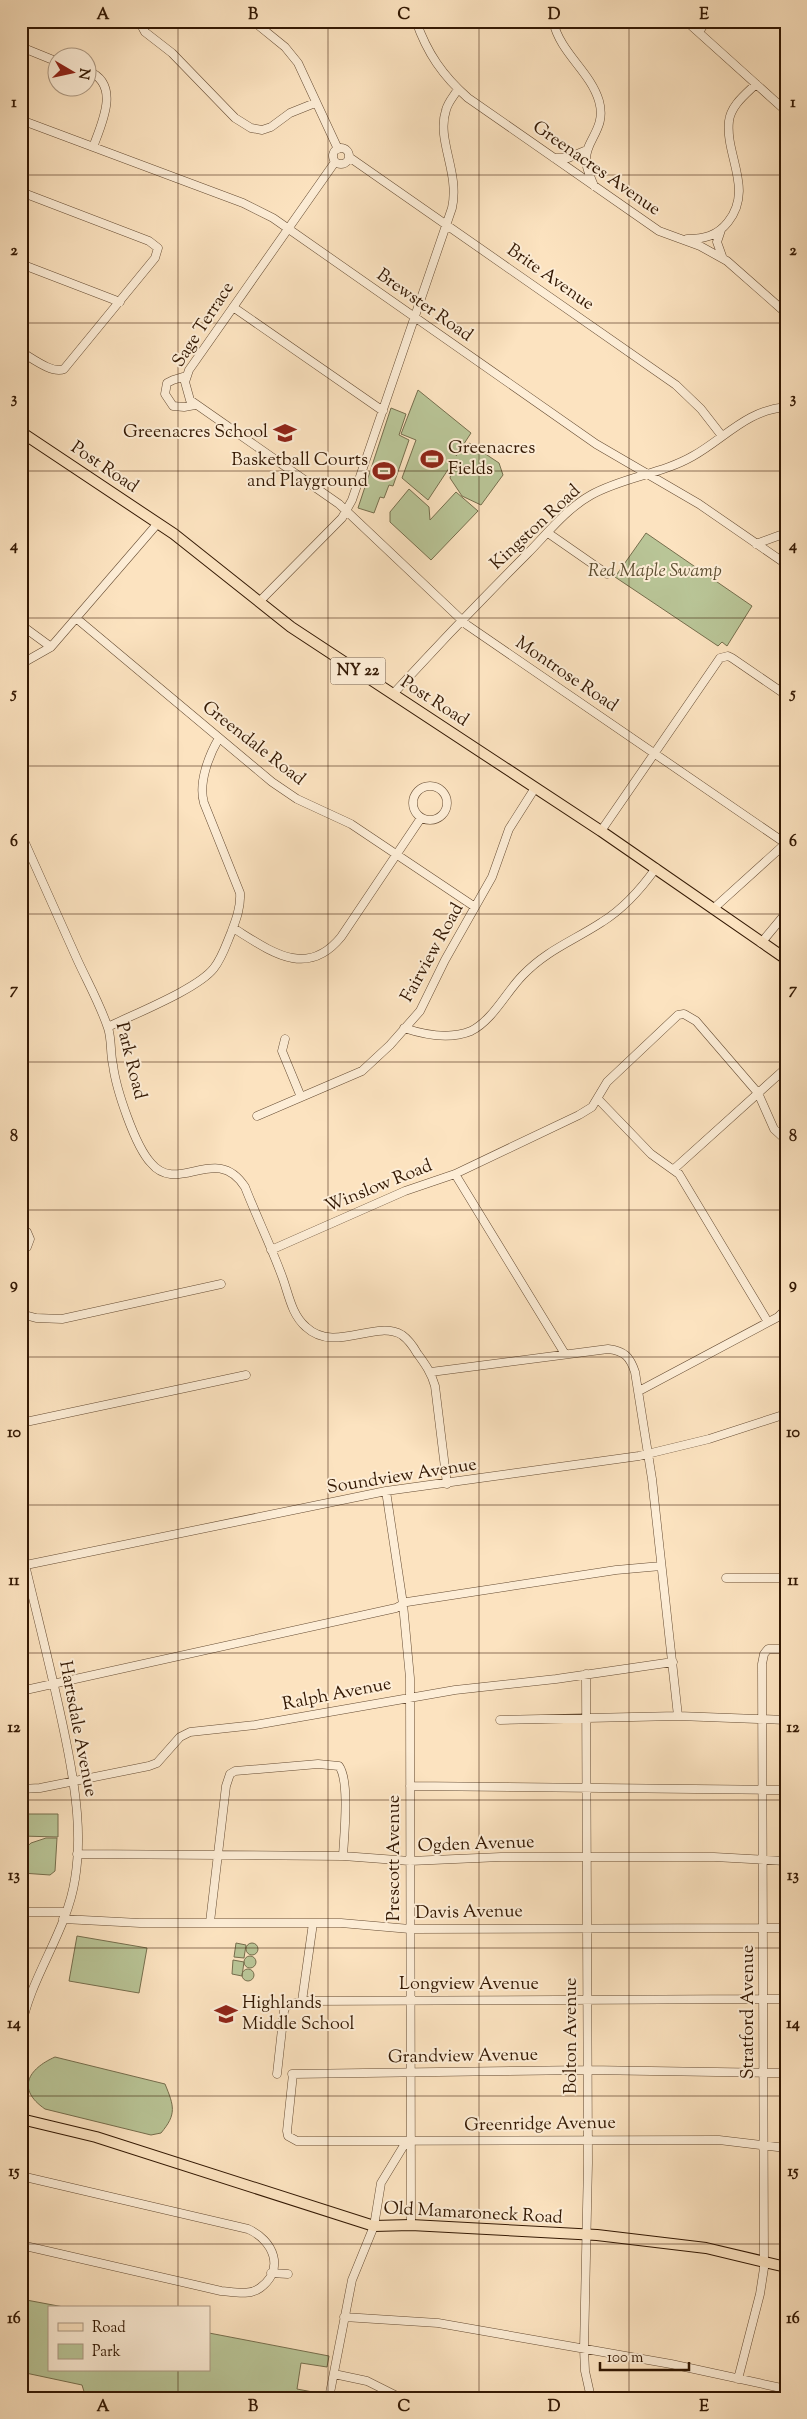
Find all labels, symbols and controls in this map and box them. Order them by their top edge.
text: A [97,4,110,27]
text: B [248,4,258,27]
text: C [398,4,411,27]
text: D [548,4,561,27]
text: E [699,4,709,27]
north arrow [48,48,98,98]
text: N [72,67,94,81]
text: 1 [11,92,17,115]
text: 1 [790,92,796,115]
street label: Greenacres Avenue [527,115,665,223]
street label: Brite Avenue [501,238,599,318]
text: 2 [10,240,18,263]
text: 2 [789,240,797,263]
street label: Brewster Road [371,263,477,349]
street label: Sage Terrace [167,277,241,373]
text: 3 [11,388,18,411]
text: 3 [790,388,797,411]
place label: Greenacres School [123,420,268,446]
school or university icon: Greenacres School [272,420,298,446]
street label: Post Road [65,436,143,500]
place label: Greenacres Fields [448,436,535,483]
sports icon: Greenacres Fields [419,446,445,472]
place label: Basketball Courts and Playground [231,448,368,495]
sports icon: Basketball Courts and Playground [371,458,397,484]
street label: Kingston Road [485,479,587,577]
text: 4 [9,535,18,558]
text: 4 [788,535,797,558]
park label: Red Maple Swamp [588,559,722,585]
street label: Montrose Road [509,631,623,719]
road number: NY 22 [330,658,386,684]
street label: Post Road [395,670,473,734]
text: 5 [9,683,17,706]
text: 5 [788,683,796,706]
street label: Greendale Road [196,695,310,793]
text: 6 [10,831,18,854]
text: 6 [789,831,797,854]
street label: Fairview Road [395,899,471,1007]
text: 7 [10,979,19,1002]
text: 7 [789,979,798,1002]
street label: Park Road [108,1020,152,1102]
text: 8 [10,1126,18,1149]
text: 8 [789,1126,797,1149]
street label: Winslow Road [321,1154,437,1220]
text: 9 [10,1274,18,1297]
text: 9 [789,1274,797,1297]
text: 10 [7,1422,21,1445]
text: 10 [786,1422,800,1445]
street label: Soundview Avenue [325,1452,479,1502]
text: 11 [9,1570,20,1593]
text: 11 [788,1570,799,1593]
street label: Hartsdale Avenue [51,1659,103,1799]
street label: Ralph Avenue [280,1672,394,1718]
text: 12 [8,1717,21,1740]
text: 12 [787,1717,800,1740]
street label: Prescott Avenue [382,1795,408,1921]
street label: Ogden Avenue [417,1830,535,1860]
text: 13 [8,1865,20,1888]
text: 13 [787,1865,799,1888]
street label: Davis Avenue [415,1899,523,1927]
street label: Stratford Avenue [736,1945,762,2079]
street label: Longview Avenue [399,1972,539,1998]
street label: Bolton Avenue [559,1978,585,2094]
place label: Highlands Middle School [242,1991,355,2038]
school or university icon: Highlands Middle School [213,2001,239,2027]
text: 14 [7,2013,21,2036]
text: 14 [786,2013,800,2036]
street label: Grandview Avenue [388,2043,538,2071]
street label: Greenridge Avenue [464,2111,616,2139]
text: 15 [9,2161,20,2184]
text: 15 [788,2161,799,2184]
street label: Old Mamaroneck Road [383,2196,563,2232]
legend [48,2306,210,2372]
text: 16 [7,2308,21,2331]
text: 16 [786,2308,800,2331]
text: Road [92,2318,126,2339]
scale bar [600,2339,688,2371]
text: Park [92,2342,121,2363]
text: 100 m [607,2348,644,2369]
text: A [97,2396,110,2419]
text: B [248,2396,258,2419]
text: C [398,2396,411,2419]
text: D [548,2396,561,2419]
text: E [699,2396,709,2419]

